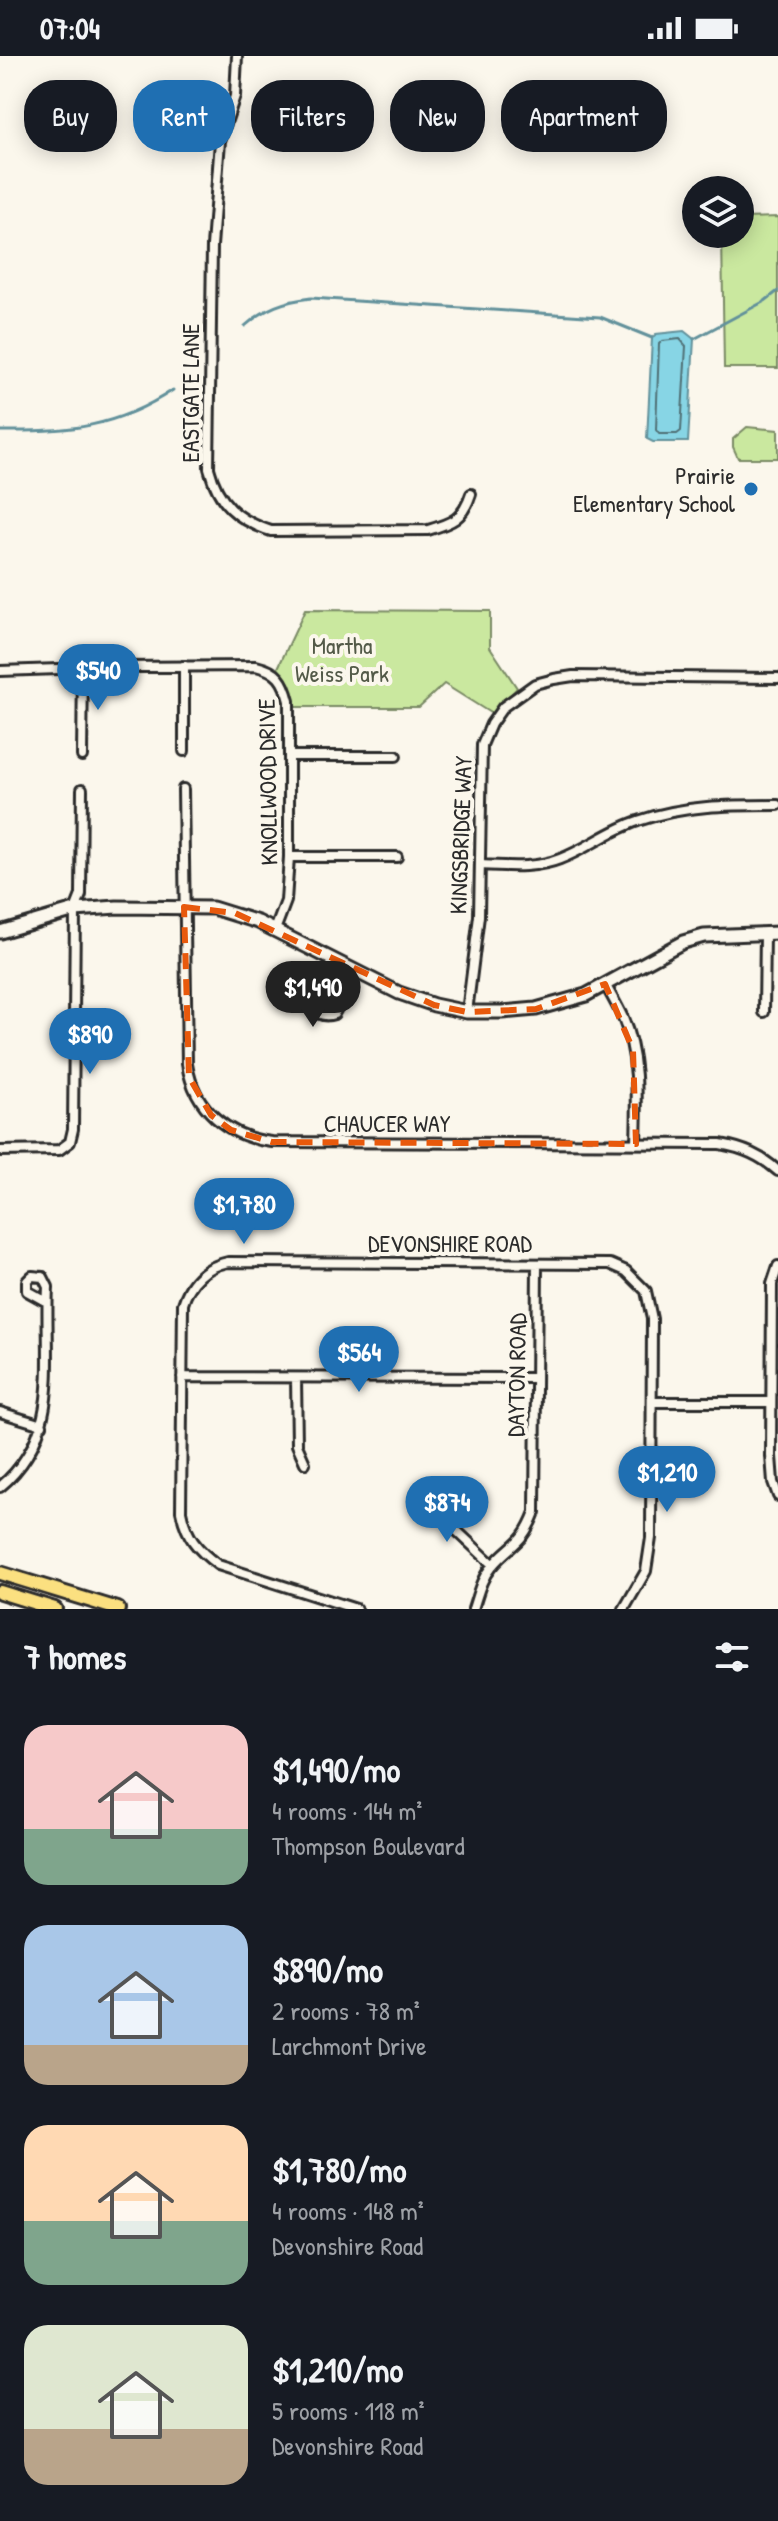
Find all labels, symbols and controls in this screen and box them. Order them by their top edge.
text: 07:04 [40,8,100,48]
chip: Buy [24,80,117,152]
chip: Rent [133,80,235,152]
chip: Filters [251,80,374,152]
chip: New [390,80,485,152]
chip: Apartment [501,80,667,152]
map controls [682,176,754,248]
button: layers [682,176,754,248]
street label: EASTGATE LANE [174,323,206,463]
place label: Prairie Elementary School [573,459,736,519]
marker: Prairie Elementary School [742,480,760,498]
park label: Martha Weiss Park [295,629,389,689]
pin: $540 [51,644,145,712]
text: $540 [75,652,121,687]
street label: KNOLLWOOD DRIVE [250,698,284,866]
street label: KINGSBRIDGE WAY [441,755,479,915]
pin: $1,490 [248,961,378,1029]
text: $1,490 [284,969,342,1004]
pin: $890 [43,1008,137,1076]
text: $890 [67,1016,113,1051]
street label: CHAUCER WAY [324,1107,451,1139]
pin: $1,780 [179,1178,309,1246]
text: $1,780 [212,1186,276,1221]
street label: DEVONSHIRE ROAD [368,1227,533,1259]
street label: DAYTON ROAD [499,1312,533,1437]
pin: $564 [312,1326,406,1394]
text: $564 [337,1334,381,1369]
pin: $1,210 [602,1446,732,1514]
text: $1,210 [636,1454,698,1489]
pin: $874 [400,1476,494,1544]
text: $874 [423,1484,471,1519]
text: 7 homes [24,1634,126,1680]
icon: filters [710,1635,754,1679]
text: $1,490/mo [272,1747,400,1793]
icon: home [88,1757,184,1853]
text: 4 rooms · 144 m² [272,1793,422,1828]
text: Thompson Boulevard [272,1828,465,1863]
text: $890/mo [272,1947,383,1993]
icon: home [88,1957,184,2053]
text: 2 rooms · 78 m² [272,1993,420,2028]
text: Larchmont Drive [272,2028,427,2063]
text: $1,780/mo [272,2147,406,2193]
icon: home [88,2157,184,2253]
text: 4 rooms · 148 m² [272,2193,424,2228]
text: Devonshire Road [272,2228,423,2263]
text: $1,210/mo [272,2347,403,2393]
icon: home [88,2357,184,2453]
text: 5 rooms · 118 m² [272,2393,425,2428]
text: Devonshire Road [272,2428,423,2463]

